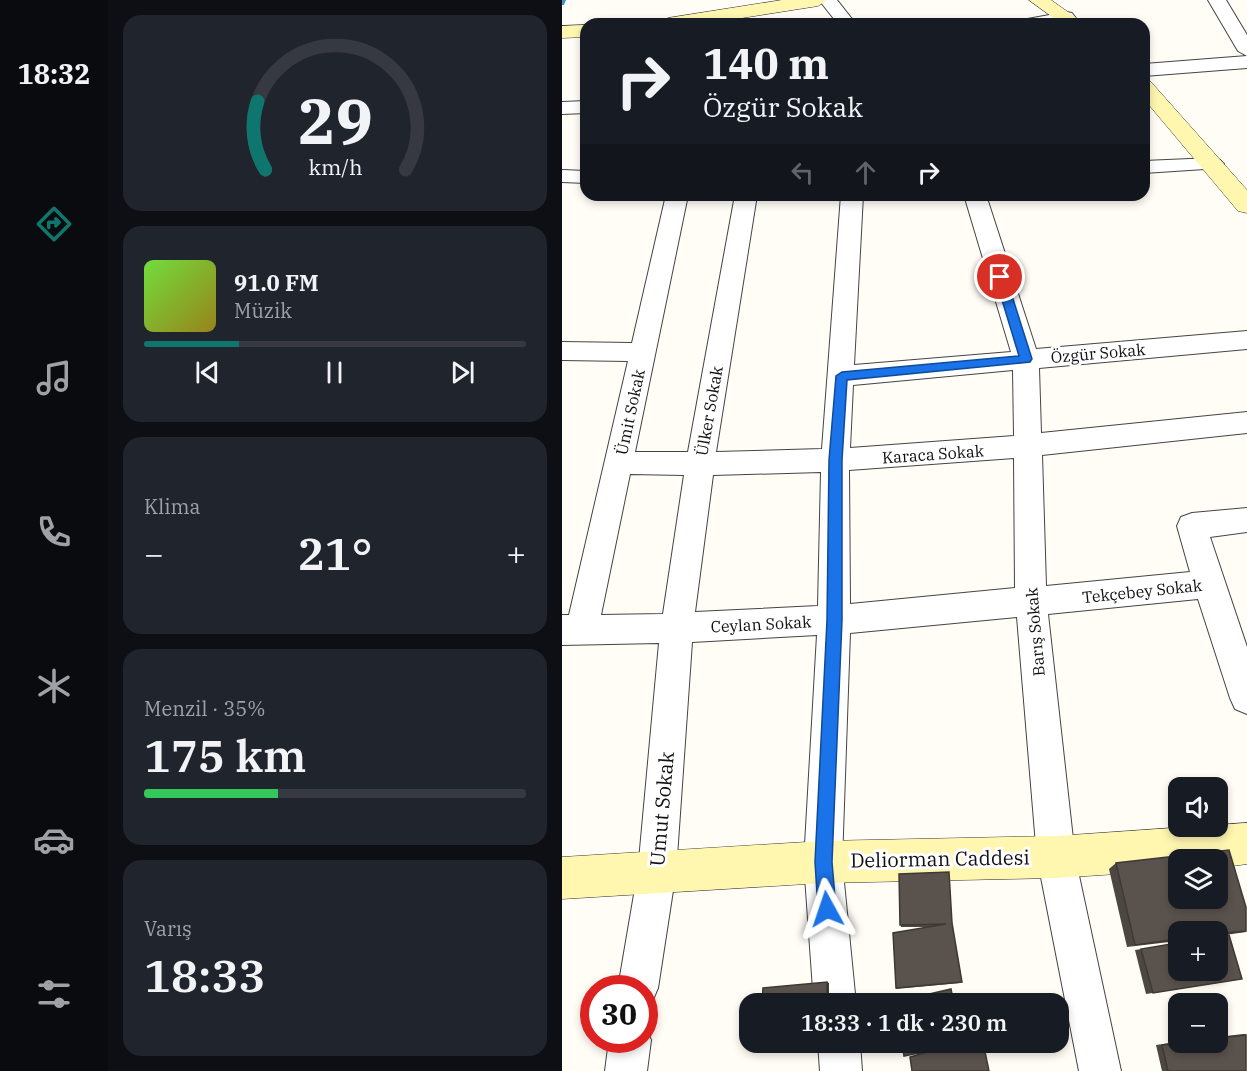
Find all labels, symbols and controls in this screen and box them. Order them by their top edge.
text: 140 m [703,36,829,91]
icon: right [604,42,682,120]
text: 18:32 [18,56,90,91]
text: 29 [298,80,372,161]
text: Özgür Sokak [703,89,863,124]
text: km/h [308,153,362,181]
icon: left [786,156,819,189]
icon: ahead [849,156,882,189]
icon: right [912,156,945,189]
icon: directions [33,203,75,245]
pin [974,251,1025,302]
icon: arrive [983,260,1016,293]
text: 91.0 FM [234,268,319,297]
text: Müzik [234,297,292,324]
street label: Özgür Sokak [1050,339,1147,367]
icon: previous [191,356,224,389]
icon: pause [318,356,351,389]
icon: next [446,356,479,389]
icon: music [33,357,75,399]
street label: Ülker Sokak [691,364,727,457]
street label: Ümit Sokak [611,367,649,457]
street label: Karaca Sokak [881,440,985,468]
text: Klima [144,493,200,520]
icon: phone [33,511,75,553]
text: 21° [297,524,373,582]
text: − [144,532,164,575]
text: + [506,532,526,575]
street label: Tekçebey Sokak [1081,575,1204,607]
street label: Barış Sokak [1021,586,1049,677]
street label: Ceylan Sokak [710,611,812,637]
icon: climate [33,665,75,707]
text: Menzil · 35% [144,695,265,722]
text: 175 km [144,726,306,784]
street label: Umut Sokak [643,750,680,867]
map controls [1168,777,1228,1053]
button: sound [1168,777,1228,837]
icon: car [33,819,75,861]
street label: Deliorman Caddesi [850,843,1030,874]
button: layers [1168,849,1228,909]
position arrow [795,877,859,941]
text: Varış [144,915,192,942]
button: + [1168,921,1228,981]
text: 18:33 [144,946,265,1004]
icon: filters [33,973,75,1015]
speed limit sign: 30 [580,975,658,1053]
button: − [1168,993,1228,1053]
text: 18:33 · 1 dk · 230 m [801,1008,1007,1037]

